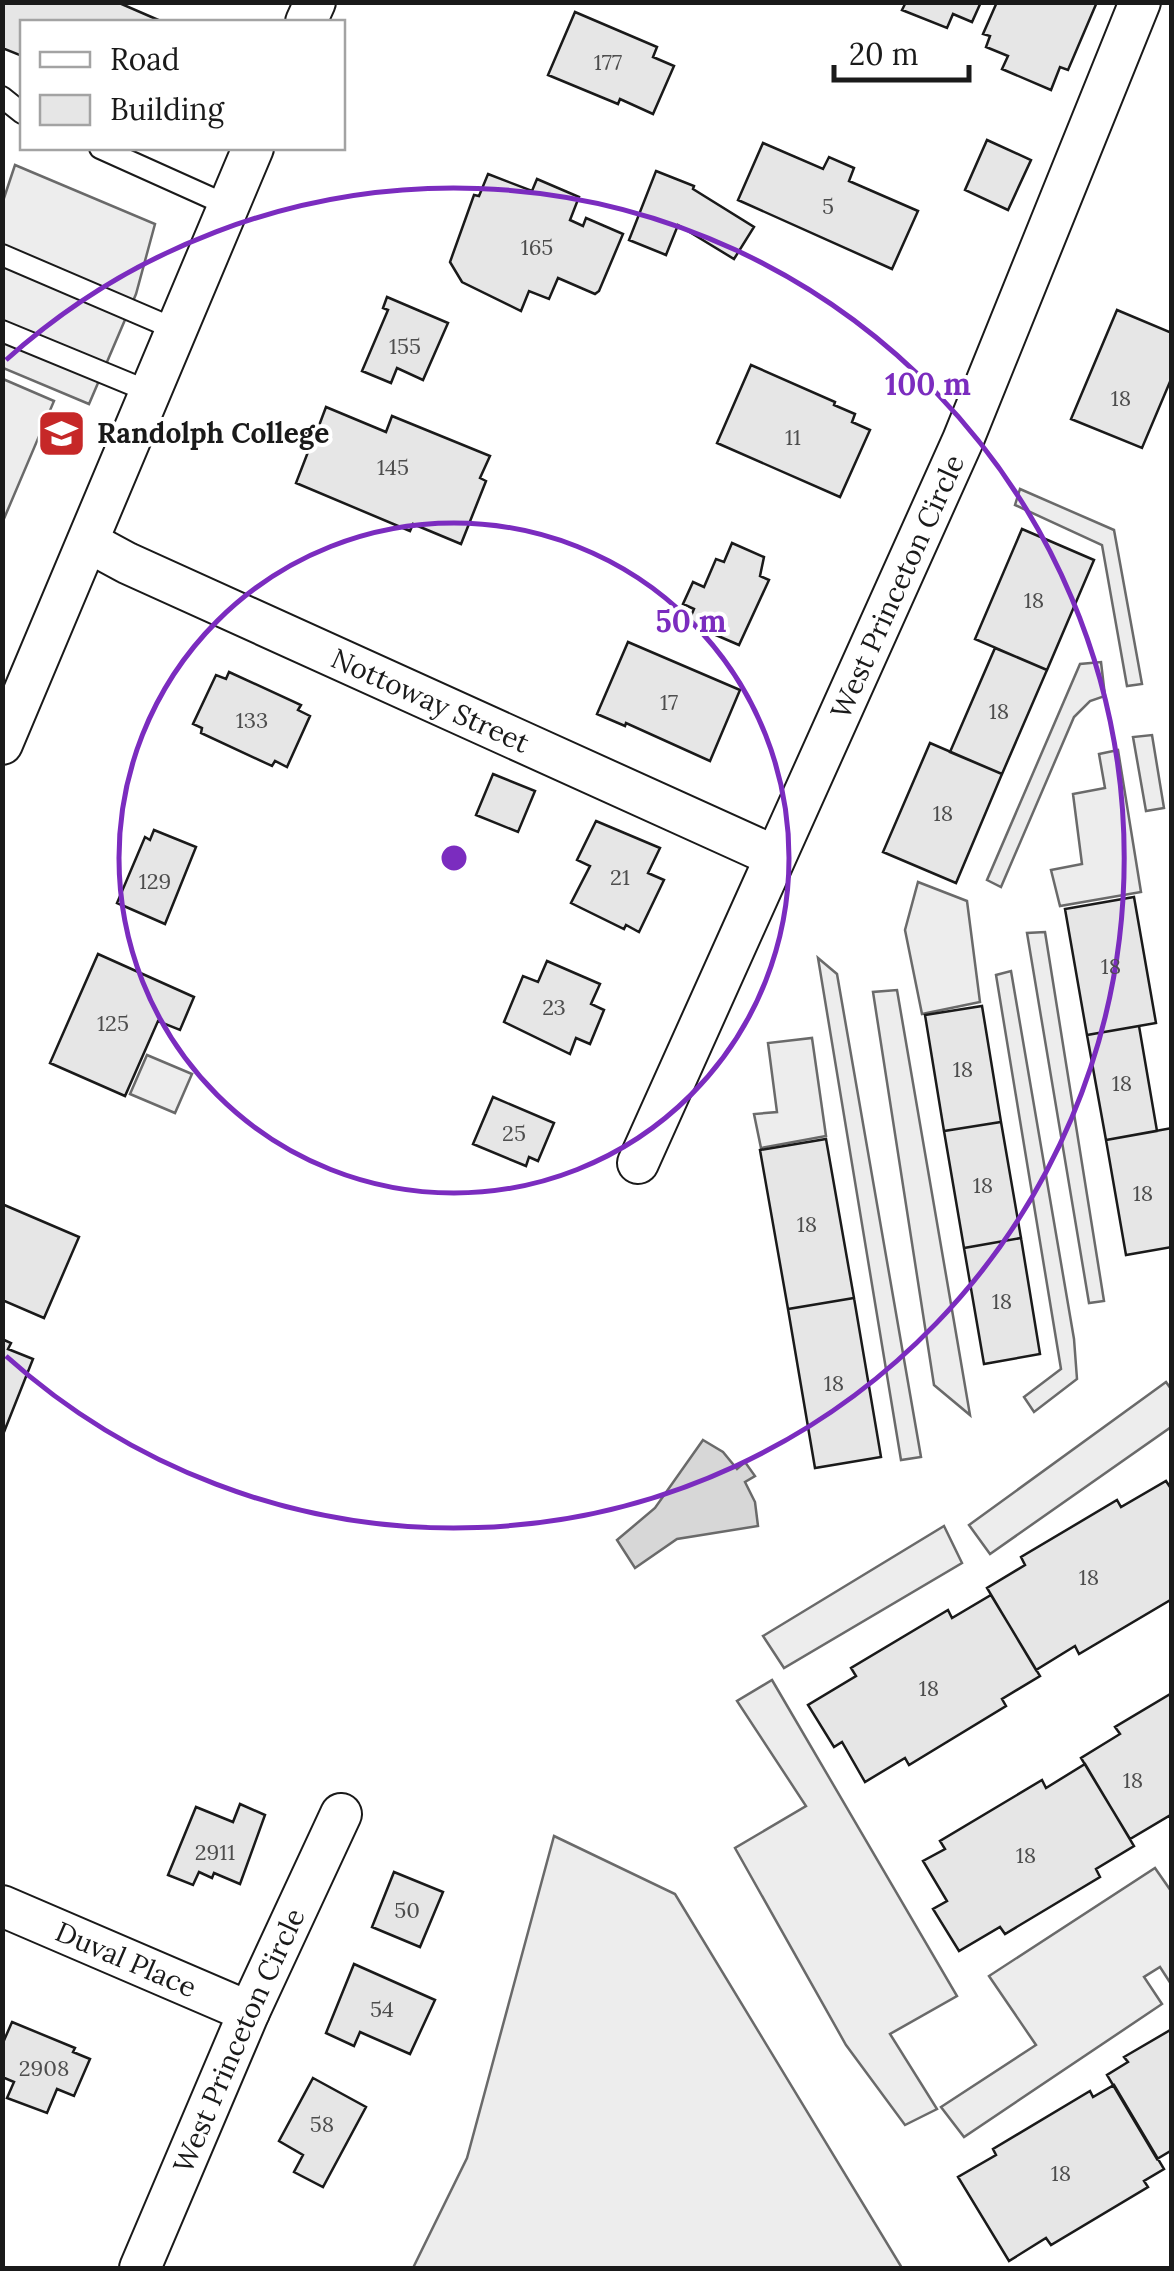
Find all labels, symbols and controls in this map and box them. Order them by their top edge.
legend [20,20,345,150]
scale bar [834,20,969,82]
text: 20 m [849,35,918,73]
text: Road [110,40,180,78]
house number: 177 [594,48,622,76]
text: Building [110,90,226,129]
house number: 5 [822,192,834,220]
house number: 165 [521,233,553,261]
house number: 155 [389,332,421,360]
text: 100 m [885,365,971,403]
house number: 18 [1111,384,1131,412]
school or university icon: Randolph College [36,407,88,459]
place label: Randolph College [97,415,329,451]
house number: 11 [785,423,801,451]
street label: West Princeton Circle [822,449,972,724]
house number: 145 [377,453,409,481]
house number: 18 [1024,586,1044,614]
text: 50 m [656,602,727,640]
street label: Nottoway Street [326,640,535,761]
house number: 17 [660,688,678,716]
house number: 18 [989,697,1009,725]
house number: 133 [236,706,268,734]
house number: 18 [933,799,953,827]
centre of rings [436,840,472,876]
house number: 21 [610,863,630,891]
house number: 129 [139,867,171,895]
house number: 18 [1101,952,1121,980]
house number: 23 [542,993,566,1021]
house number: 125 [97,1009,129,1037]
house number: 18 [953,1055,973,1083]
house number: 18 [1112,1069,1132,1097]
house number: 25 [502,1119,526,1147]
house number: 18 [973,1171,993,1199]
house number: 18 [1133,1179,1153,1207]
house number: 18 [797,1210,817,1238]
house number: 18 [992,1287,1012,1315]
house number: 18 [824,1369,844,1397]
house number: 18 [1079,1563,1099,1591]
house number: 18 [919,1674,939,1702]
house number: 18 [1123,1766,1143,1794]
house number: 2911 [195,1838,235,1866]
house number: 18 [1016,1841,1036,1869]
house number: 50 [394,1896,420,1924]
street label: West Princeton Circle [165,1902,313,2178]
street label: Duval Place [50,1913,202,2005]
house number: 54 [370,1995,394,2023]
house number: 2908 [19,2054,69,2082]
house number: 58 [310,2110,334,2138]
house number: 18 [1051,2159,1071,2187]

